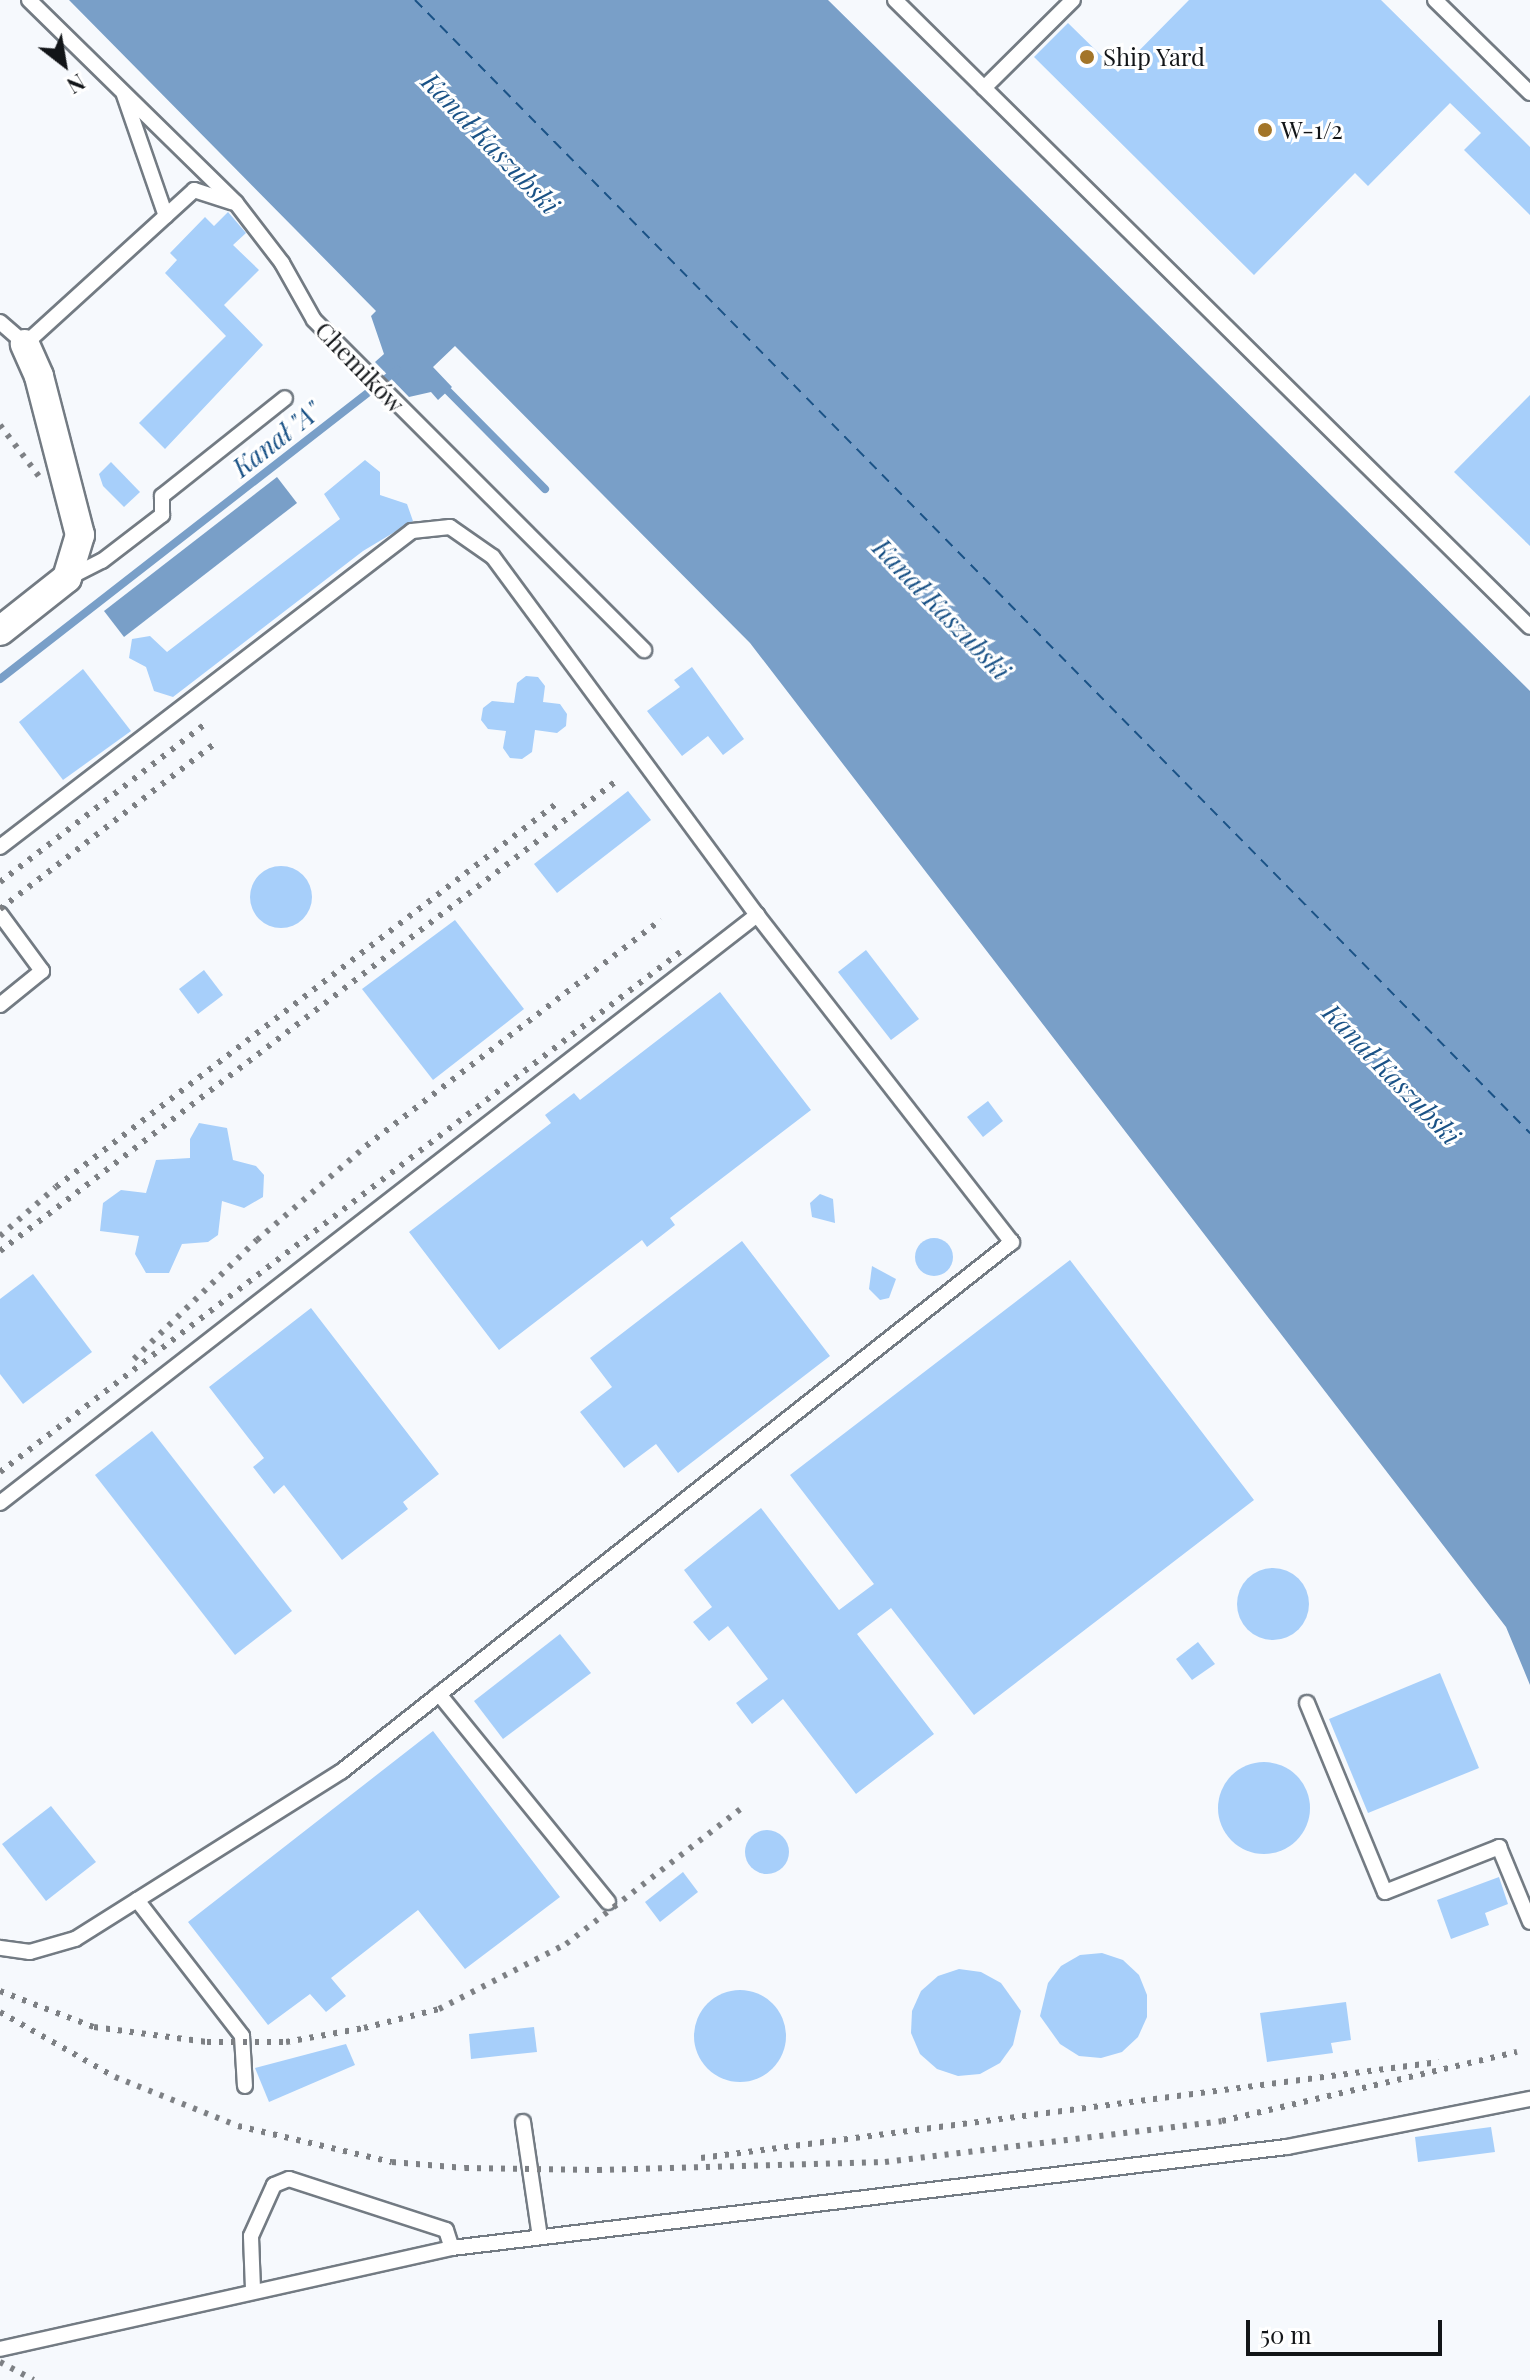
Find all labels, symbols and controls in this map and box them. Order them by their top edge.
north arrow [24,24,104,104]
place label: Ship Yard [1103,43,1206,71]
marker: Ship Yard [1078,48,1096,66]
water label: Kanał Kaszubski [416,66,566,220]
text: N [62,68,91,102]
place label: W-1/2 [1281,116,1343,144]
marker: W-1/2 [1256,121,1274,139]
street label: Chemików [310,316,410,418]
water label: Kanał "A" [225,395,327,483]
water label: Kanał Kaszubski [867,532,1017,686]
water label: Kanał Kaszubski [1317,997,1467,1151]
scale bar [1250,2304,1446,2354]
text: 50 m [1260,2318,1312,2350]

